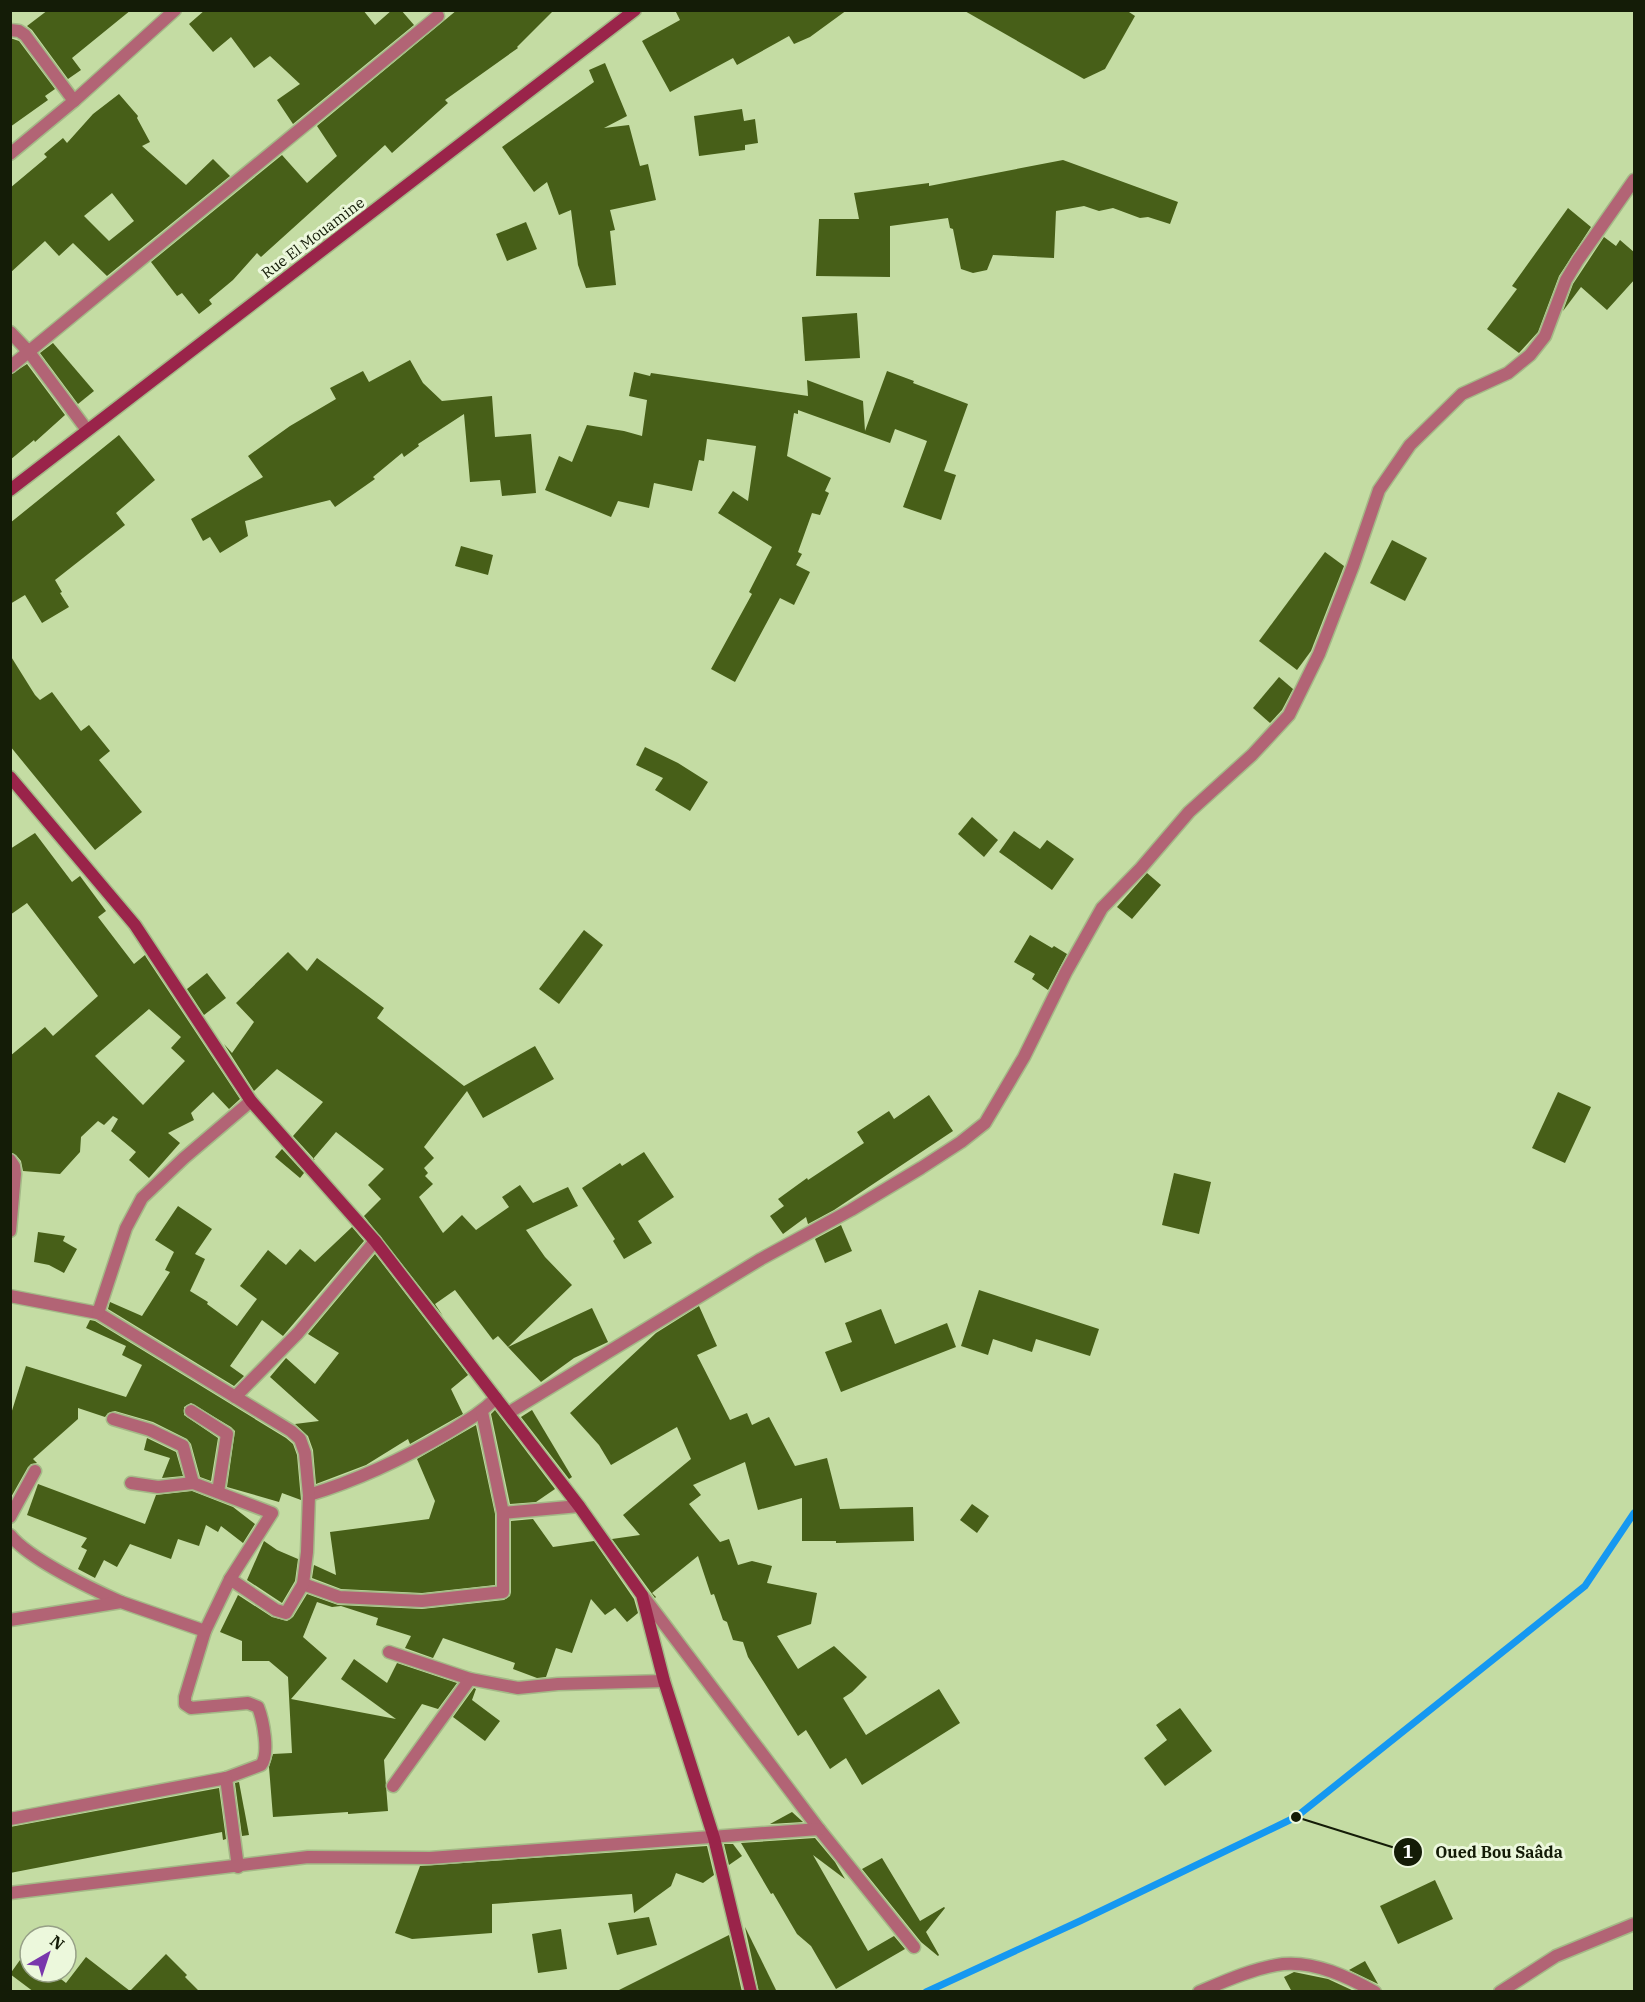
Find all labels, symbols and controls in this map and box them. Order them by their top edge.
street label: Rue El Mouamine [257,193,368,283]
callout: Oued Bou Saâda [1393,1835,1575,1869]
text: 1 [1403,1840,1414,1863]
text: Oued Bou Saâda [1435,1842,1563,1862]
north arrow [18,1924,78,1984]
text: N [46,1931,69,1954]

